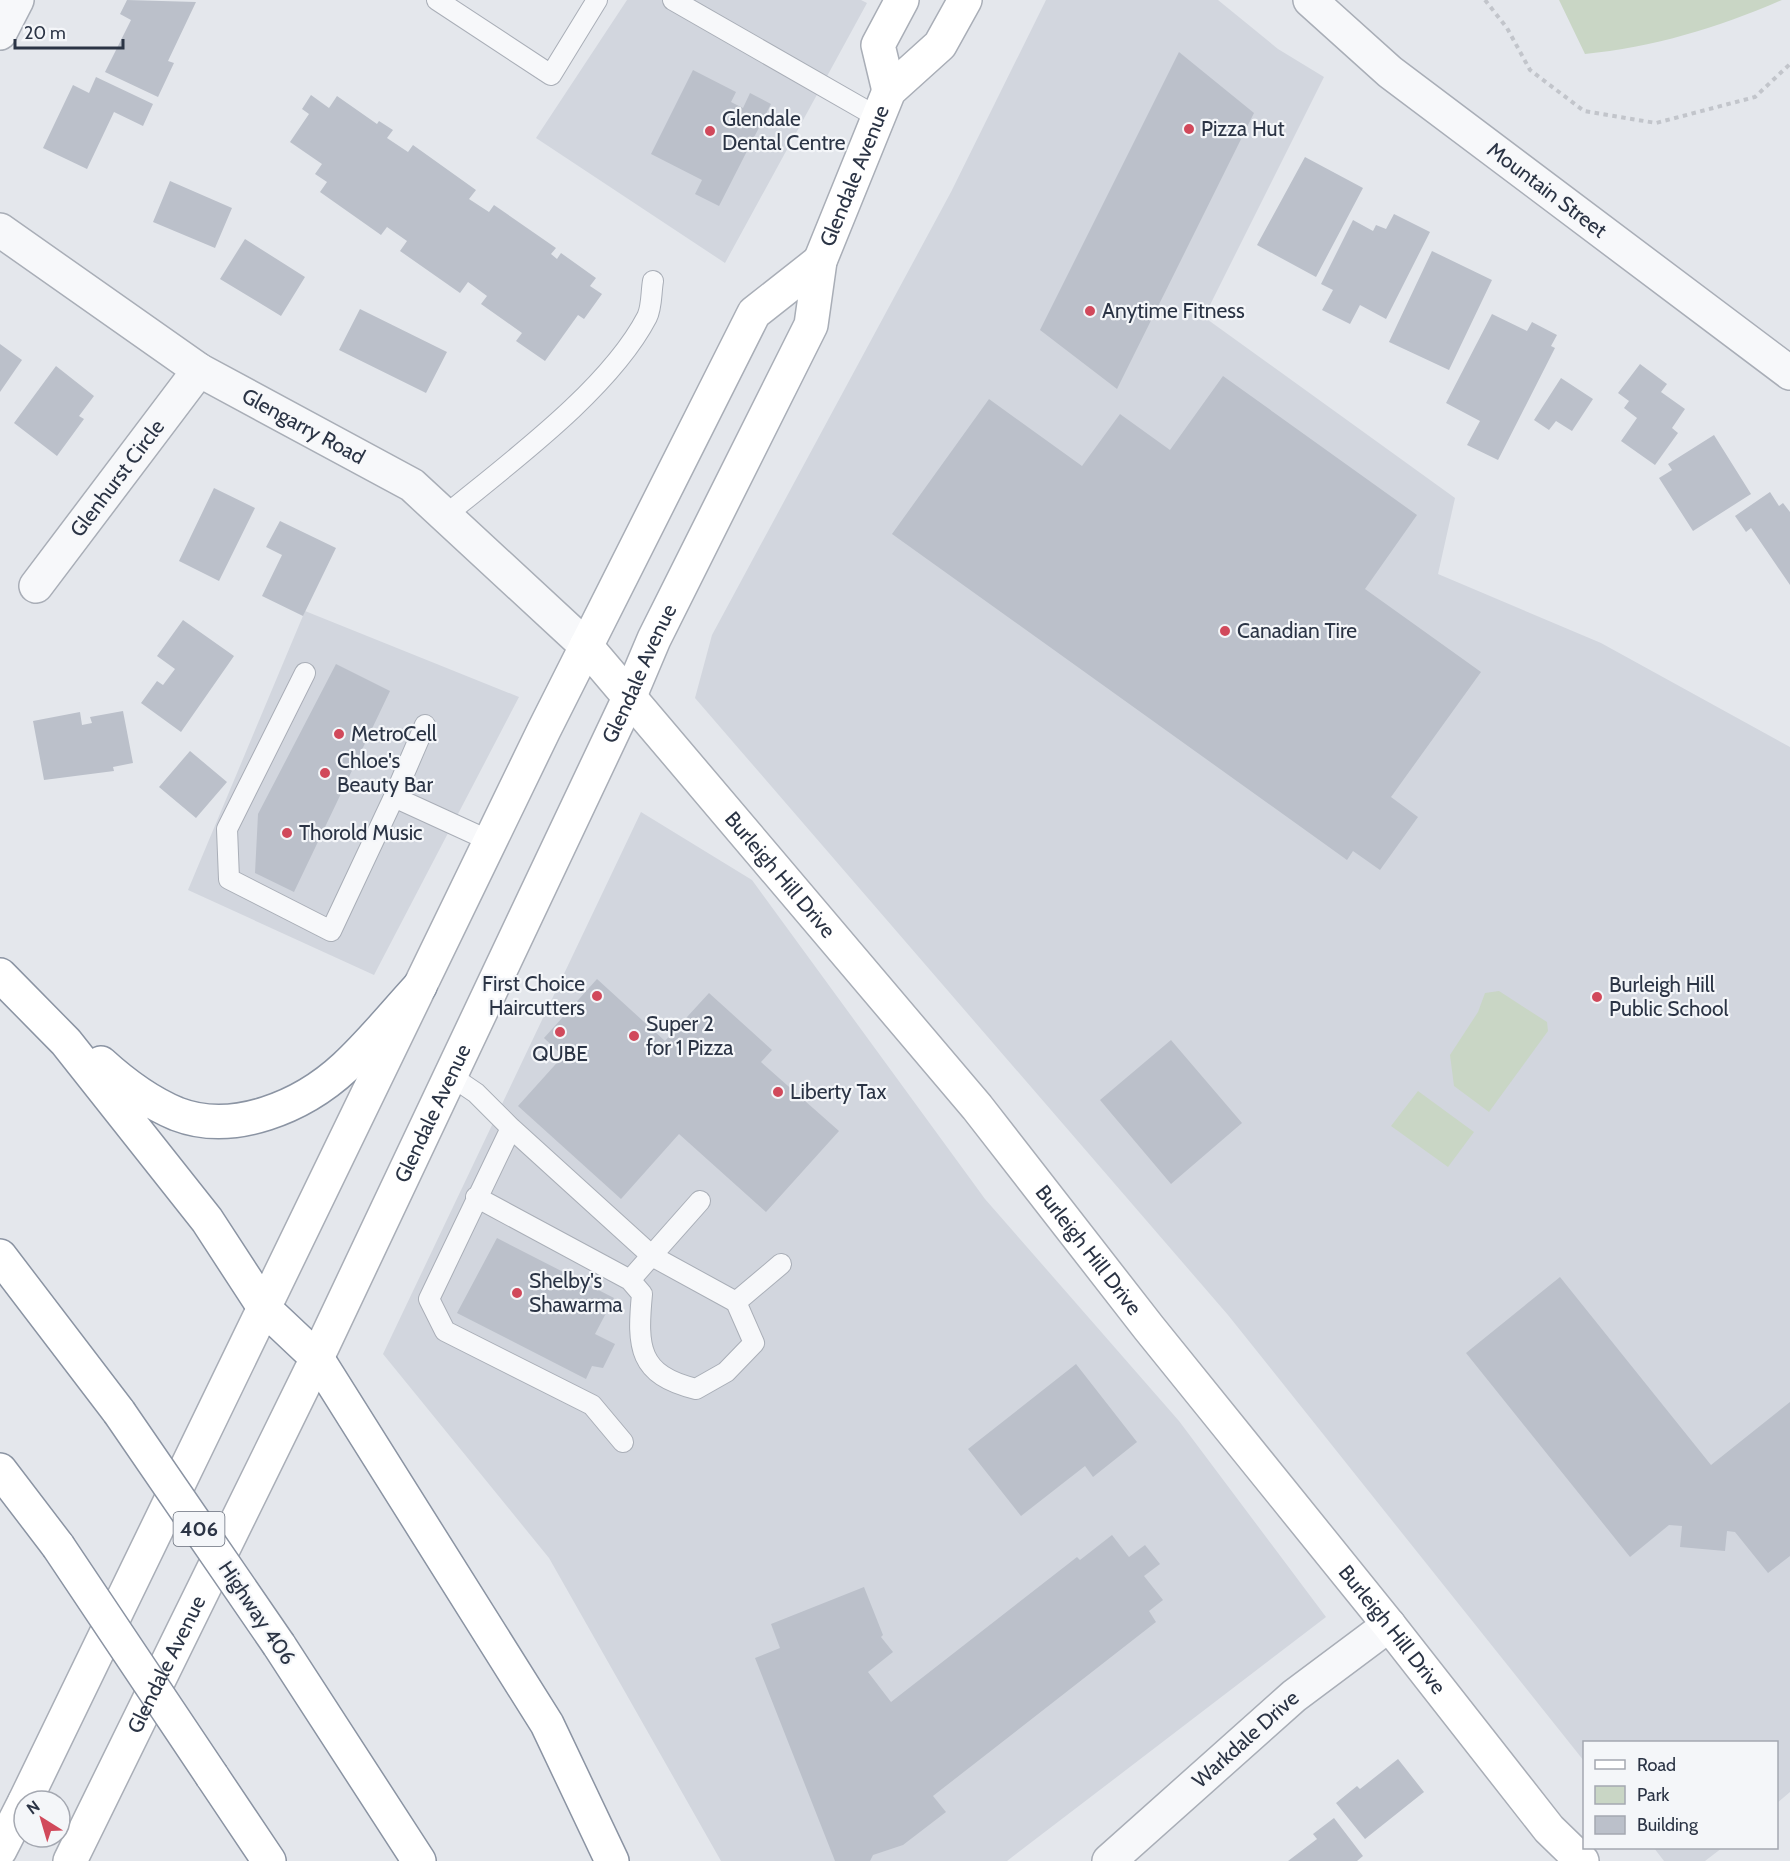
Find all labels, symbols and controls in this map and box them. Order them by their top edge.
scale bar [15,12,123,50]
text: 20 m [24,22,66,44]
street label: Glendale Avenue [814,101,894,250]
place label: Glendale Dental Centre [722,106,846,155]
place label: Pizza Hut [1201,116,1285,141]
marker: Pizza Hut [1182,122,1196,136]
marker: Glendale Dental Centre [703,124,717,138]
street label: Mountain Street [1483,137,1612,243]
place label: Anytime Fitness [1102,298,1245,323]
marker: Anytime Fitness [1083,304,1097,318]
street label: Glengarry Road [238,383,370,469]
street label: Glenhurst Circle [65,414,169,542]
street label: Glendale Avenue [597,599,682,747]
place label: Canadian Tire [1237,618,1357,643]
marker: Canadian Tire [1218,624,1232,638]
place label: MetroCell [351,721,437,746]
marker: MetroCell [332,727,346,741]
place label: Chloe's Beauty Bar [337,748,433,797]
marker: Chloe's Beauty Bar [318,766,332,780]
street label: Burleigh Hill Drive [720,806,841,943]
place label: Thorold Music [299,820,423,845]
marker: Thorold Music [280,826,294,840]
place label: First Choice Haircutters [482,971,585,1020]
place label: Burleigh Hill Public School [1609,972,1728,1021]
marker: First Choice Haircutters [590,989,604,1003]
marker: Burleigh Hill Public School [1590,990,1604,1004]
place label: Super 2 for 1 Pizza [646,1011,733,1060]
marker: QUBE [553,1025,567,1039]
marker: Super 2 for 1 Pizza [627,1029,641,1043]
street label: Glendale Avenue [389,1040,476,1186]
place label: QUBE [532,1041,588,1066]
place label: Liberty Tax [790,1079,886,1104]
marker: Liberty Tax [771,1085,785,1099]
street label: Burleigh Hill Drive [1031,1180,1147,1320]
place label: Shelby's Shawarma [529,1268,623,1317]
marker: Shelby's Shawarma [510,1286,524,1300]
road number: 406 [174,1512,224,1546]
street label: Highway 406 [214,1556,301,1669]
street label: Burleigh Hill Drive [1334,1560,1451,1699]
street label: Glendale Avenue [122,1591,210,1737]
street label: Warkdale Drive [1187,1685,1304,1793]
legend [1583,1741,1778,1849]
text: Road [1637,1754,1676,1776]
text: Park [1637,1784,1670,1806]
north arrow [12,1789,72,1849]
text: N [23,1796,44,1818]
text: Building [1637,1814,1699,1836]

